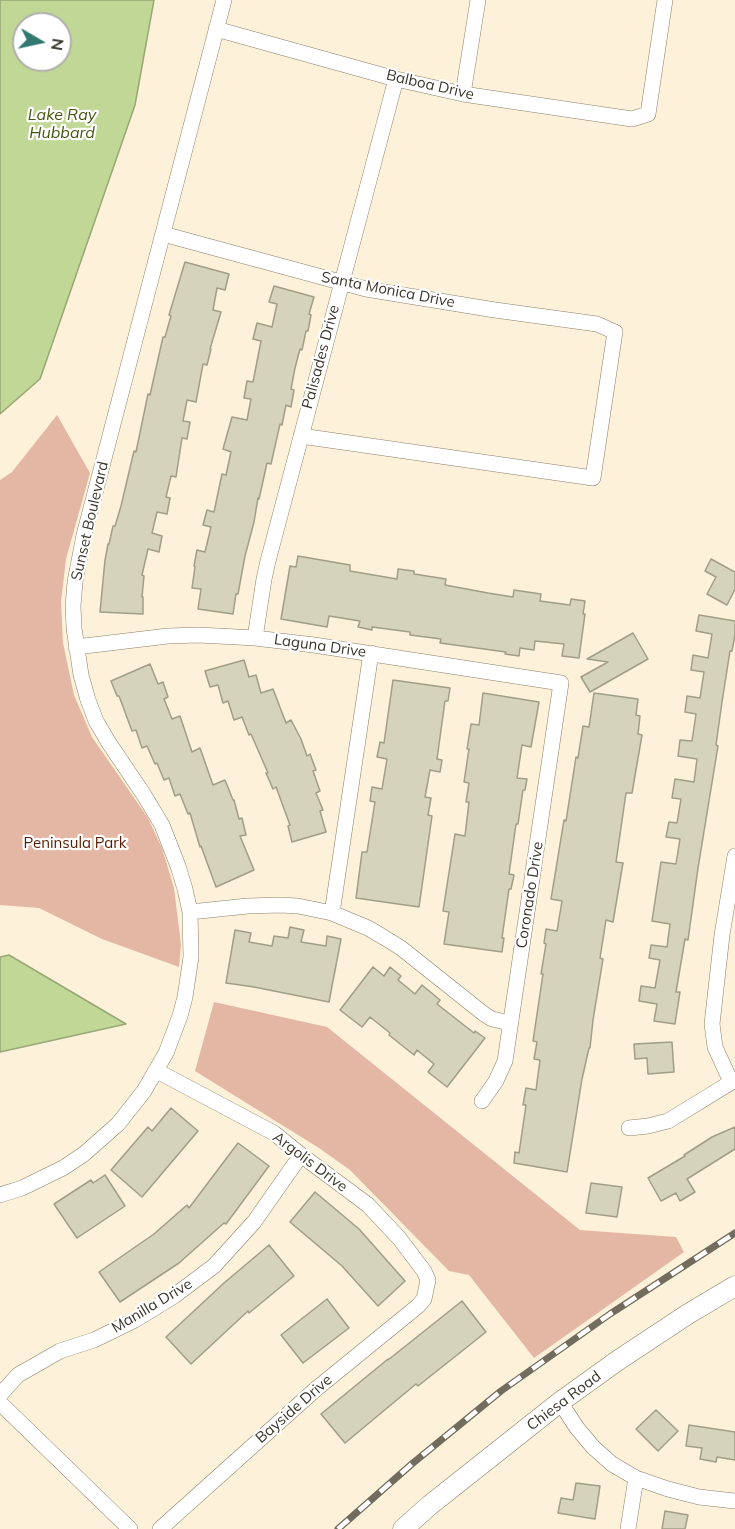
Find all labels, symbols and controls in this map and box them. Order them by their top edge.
north arrow [12,12,72,72]
text: N [47,37,69,52]
street label: Balboa Drive [384,66,476,104]
water label: Lake Ray Hubbard [28,105,96,143]
street label: Santa Monica Drive [320,268,456,312]
street label: Palisades Drive [298,303,344,411]
street label: Sunset Boulevard [68,460,112,582]
street label: Laguna Drive [273,631,367,661]
park label: Peninsula Park [24,834,126,852]
street label: Coronado Drive [513,840,547,950]
street label: Argolis Drive [269,1128,351,1196]
street label: Manilla Drive [109,1275,195,1337]
street label: Chiesa Road [523,1367,605,1435]
street label: Bayside Drive [252,1371,336,1447]

